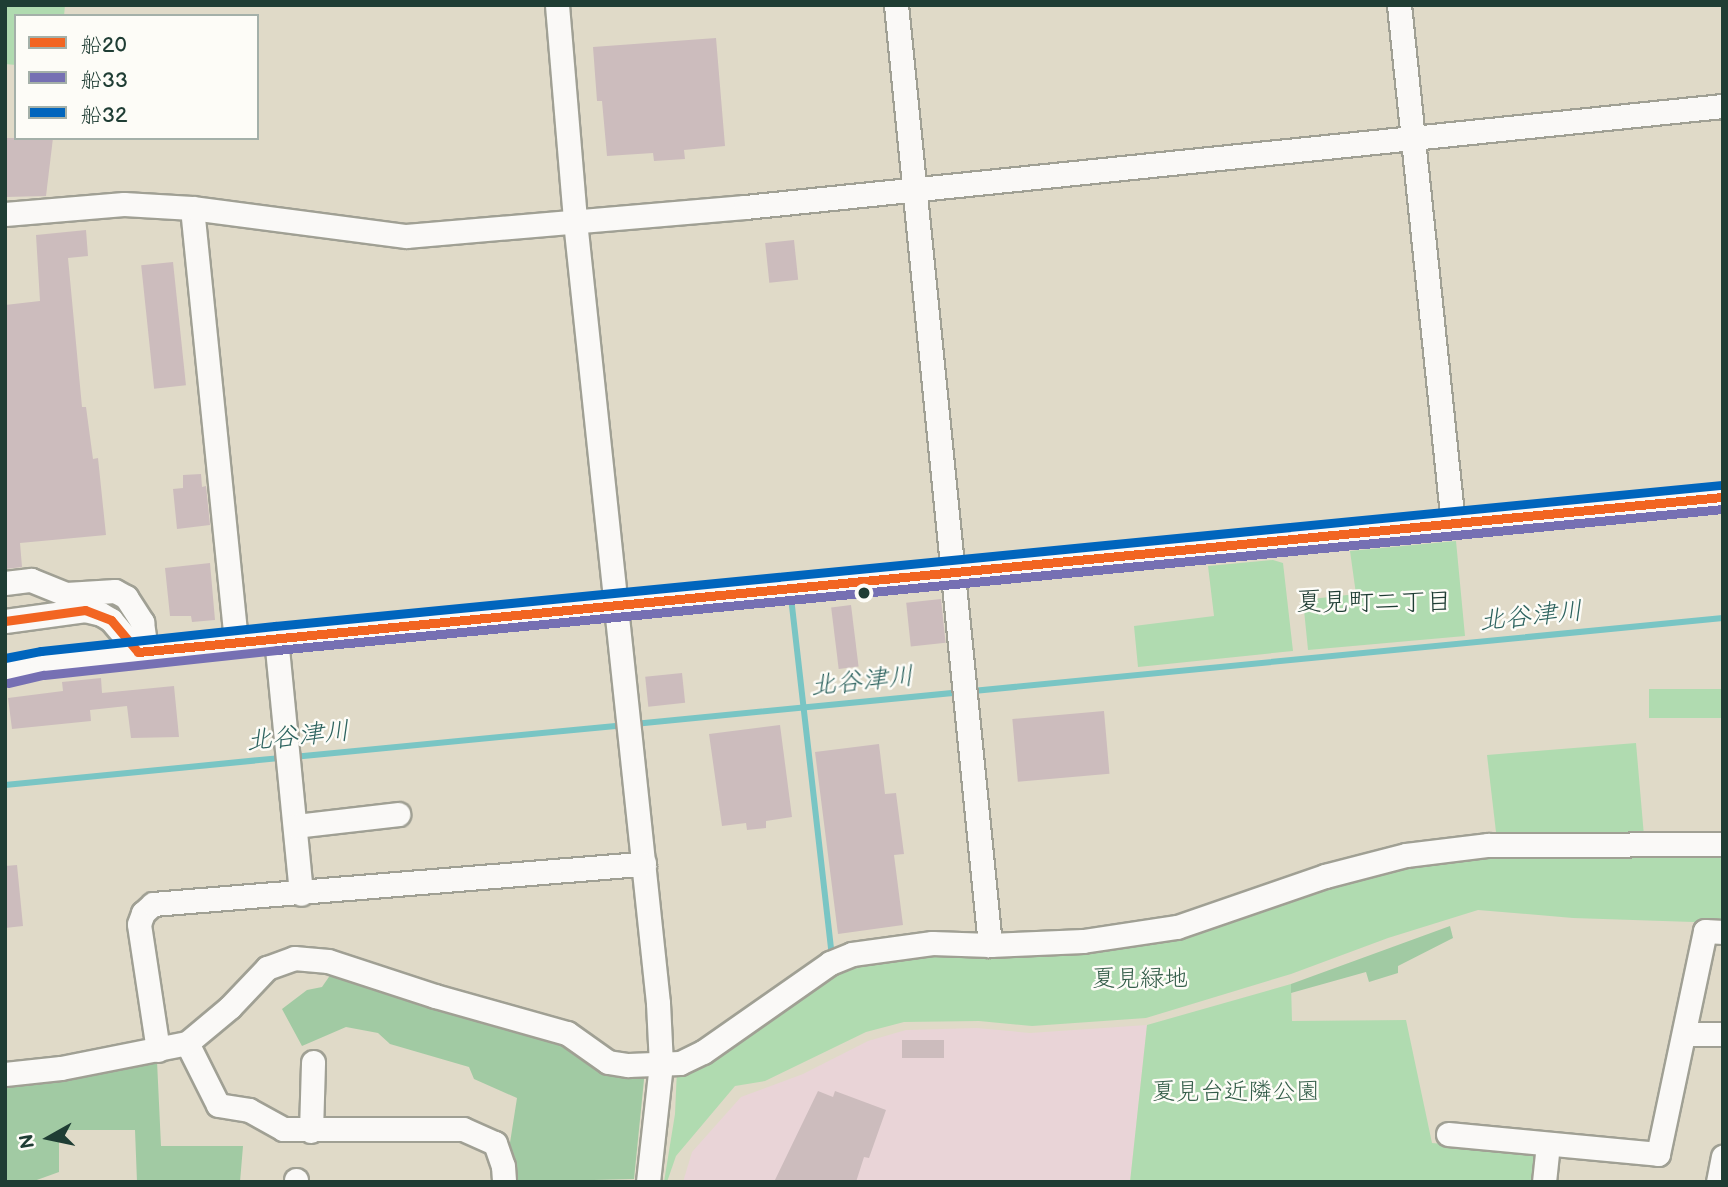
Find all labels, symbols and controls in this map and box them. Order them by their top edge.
legend [14,14,259,140]
text: 船20 [81,33,127,58]
text: 船33 [81,68,128,93]
text: 船32 [81,103,127,128]
unlabelled marker [857,586,871,600]
district label: 夏見町二丁目 [1296,587,1452,619]
water label: 北谷津川 [1478,596,1584,638]
water label: 北谷津川 [809,661,915,703]
water label: 北谷津川 [245,716,351,758]
park label: 夏見緑地 [1092,965,1188,993]
park label: 夏見台近隣公園 [1152,1078,1320,1106]
north arrow [14,1103,84,1173]
text: N [15,1133,40,1150]

